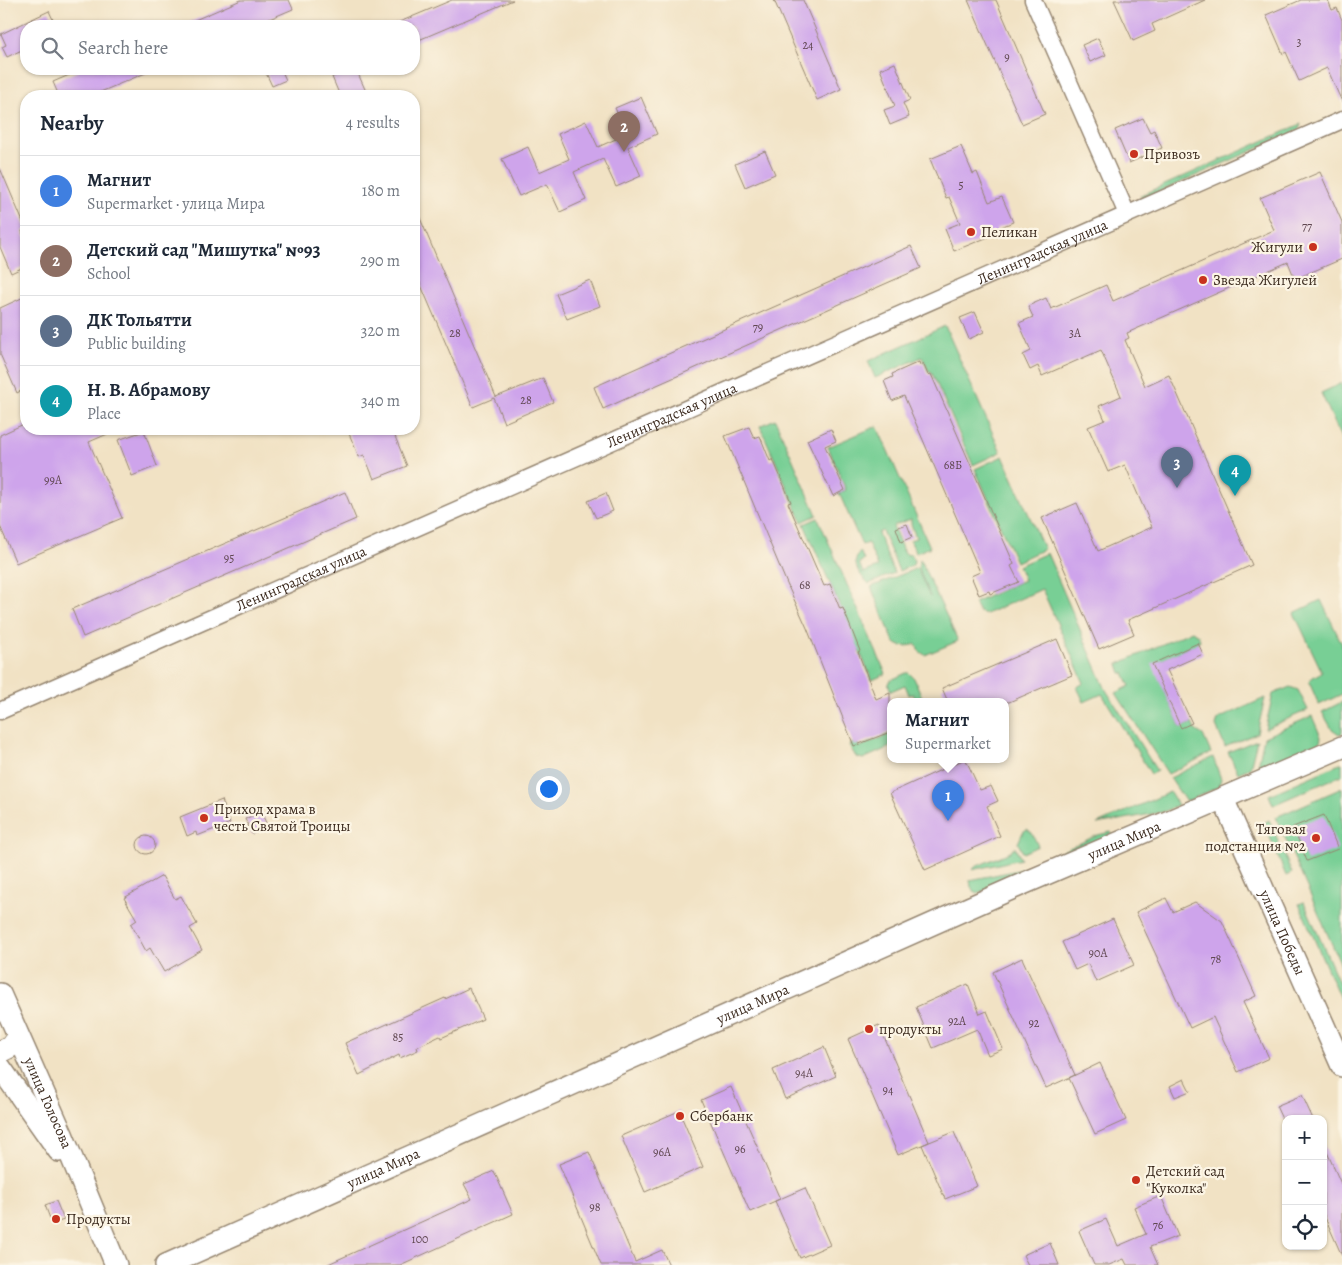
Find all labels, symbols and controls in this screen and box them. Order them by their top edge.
search box [20,20,420,75]
icon: search [38,34,66,62]
house number: 3 [1297,34,1302,50]
text: Search here [78,35,168,61]
house number: 24 [802,37,814,53]
house number: 9 [1004,49,1010,65]
text: Nearby [40,109,103,137]
pin: 2 [608,111,640,152]
text: 4 results [346,112,400,134]
place label: Привозъ [1144,144,1200,164]
marker: Привозъ [1128,148,1140,160]
text: Магнит [87,167,151,193]
house number: 5 [958,177,964,193]
text: 1 [53,180,59,202]
text: 180 m [362,180,400,202]
text: Supermarket · улица Мира [87,193,265,215]
street label: Ленинградская улица [974,214,1111,289]
house number: 77 [1302,218,1313,234]
place label: Пеликан [981,222,1038,242]
marker: Пеликан [965,226,977,238]
text: Детский сад "Мишутка" №93 [87,237,321,263]
place label: Жигули [1251,237,1303,257]
marker: Жигули [1307,241,1319,253]
text: 2 [52,250,60,272]
text: 290 m [360,250,400,272]
text: School [87,263,130,285]
place label: Звезда Жигулей [1213,270,1317,290]
marker: Звезда Жигулей [1197,274,1209,286]
text: ДК Тольятти [87,307,192,333]
house number: 79 [753,319,763,335]
text: 3 [53,320,59,342]
text: 320 m [361,320,400,342]
house number: 28 [449,325,461,341]
house number: 3А [1069,325,1082,341]
text: Public building [87,333,186,355]
text: Н. В. Абрамову [87,377,210,403]
street label: Ленинградская улица [603,378,740,453]
text: 4 [52,390,60,412]
text: 340 m [361,390,400,412]
house number: 28 [520,392,532,408]
text: Place [87,403,121,425]
pin: 3 [1161,447,1193,488]
pin: 4 [1219,455,1251,496]
house number: 68Б [944,457,962,473]
house number: 99А [44,472,63,488]
street label: Ленинградская улица [233,541,369,616]
house number: 95 [224,550,234,566]
house number: 68 [799,577,811,593]
popup [887,698,1009,763]
text: Магнит [905,707,969,733]
text: Supermarket [905,733,991,755]
your location [536,776,562,802]
pin: 1 [932,780,964,821]
place label: Приход храма в честь Святой Троицы [214,799,351,836]
marker: Приход храма в честь Святой Троицы [198,812,210,824]
street label: улица Мира [1084,816,1164,865]
place label: Тяговая подстанция №2 [1205,819,1306,856]
marker: Тяговая подстанция №2 [1310,832,1322,844]
street label: улица Победы [1254,886,1310,978]
house number: 90А [1089,945,1108,961]
house number: 78 [1211,951,1222,967]
street label: улица Мира [712,979,792,1029]
house number: 92А [948,1013,967,1029]
house number: 92 [1028,1015,1040,1031]
place label: продукты [879,1019,942,1039]
marker: продукты [863,1023,875,1035]
house number: 85 [393,1029,403,1045]
street label: улица Голосова [19,1053,77,1152]
house number: 94А [795,1065,814,1081]
house number: 94 [883,1082,894,1098]
place label: Сбербанк [690,1106,753,1126]
marker: Сбербанк [674,1110,686,1122]
map controls [1282,1115,1327,1250]
button: + [1282,1115,1327,1160]
house number: 96 [734,1141,746,1157]
street label: улица Мира [343,1143,423,1194]
house number: 96А [653,1144,672,1160]
button: − [1282,1160,1327,1205]
place label: Детский сад "Куколка" [1146,1161,1225,1198]
marker: Детский сад "Куколка" [1130,1174,1142,1186]
house number: 98 [589,1199,601,1215]
button: locate [1282,1205,1327,1250]
place label: Продукты [66,1209,131,1229]
marker: Продукты [50,1213,62,1225]
house number: 76 [1153,1217,1164,1233]
house number: 100 [412,1231,428,1247]

